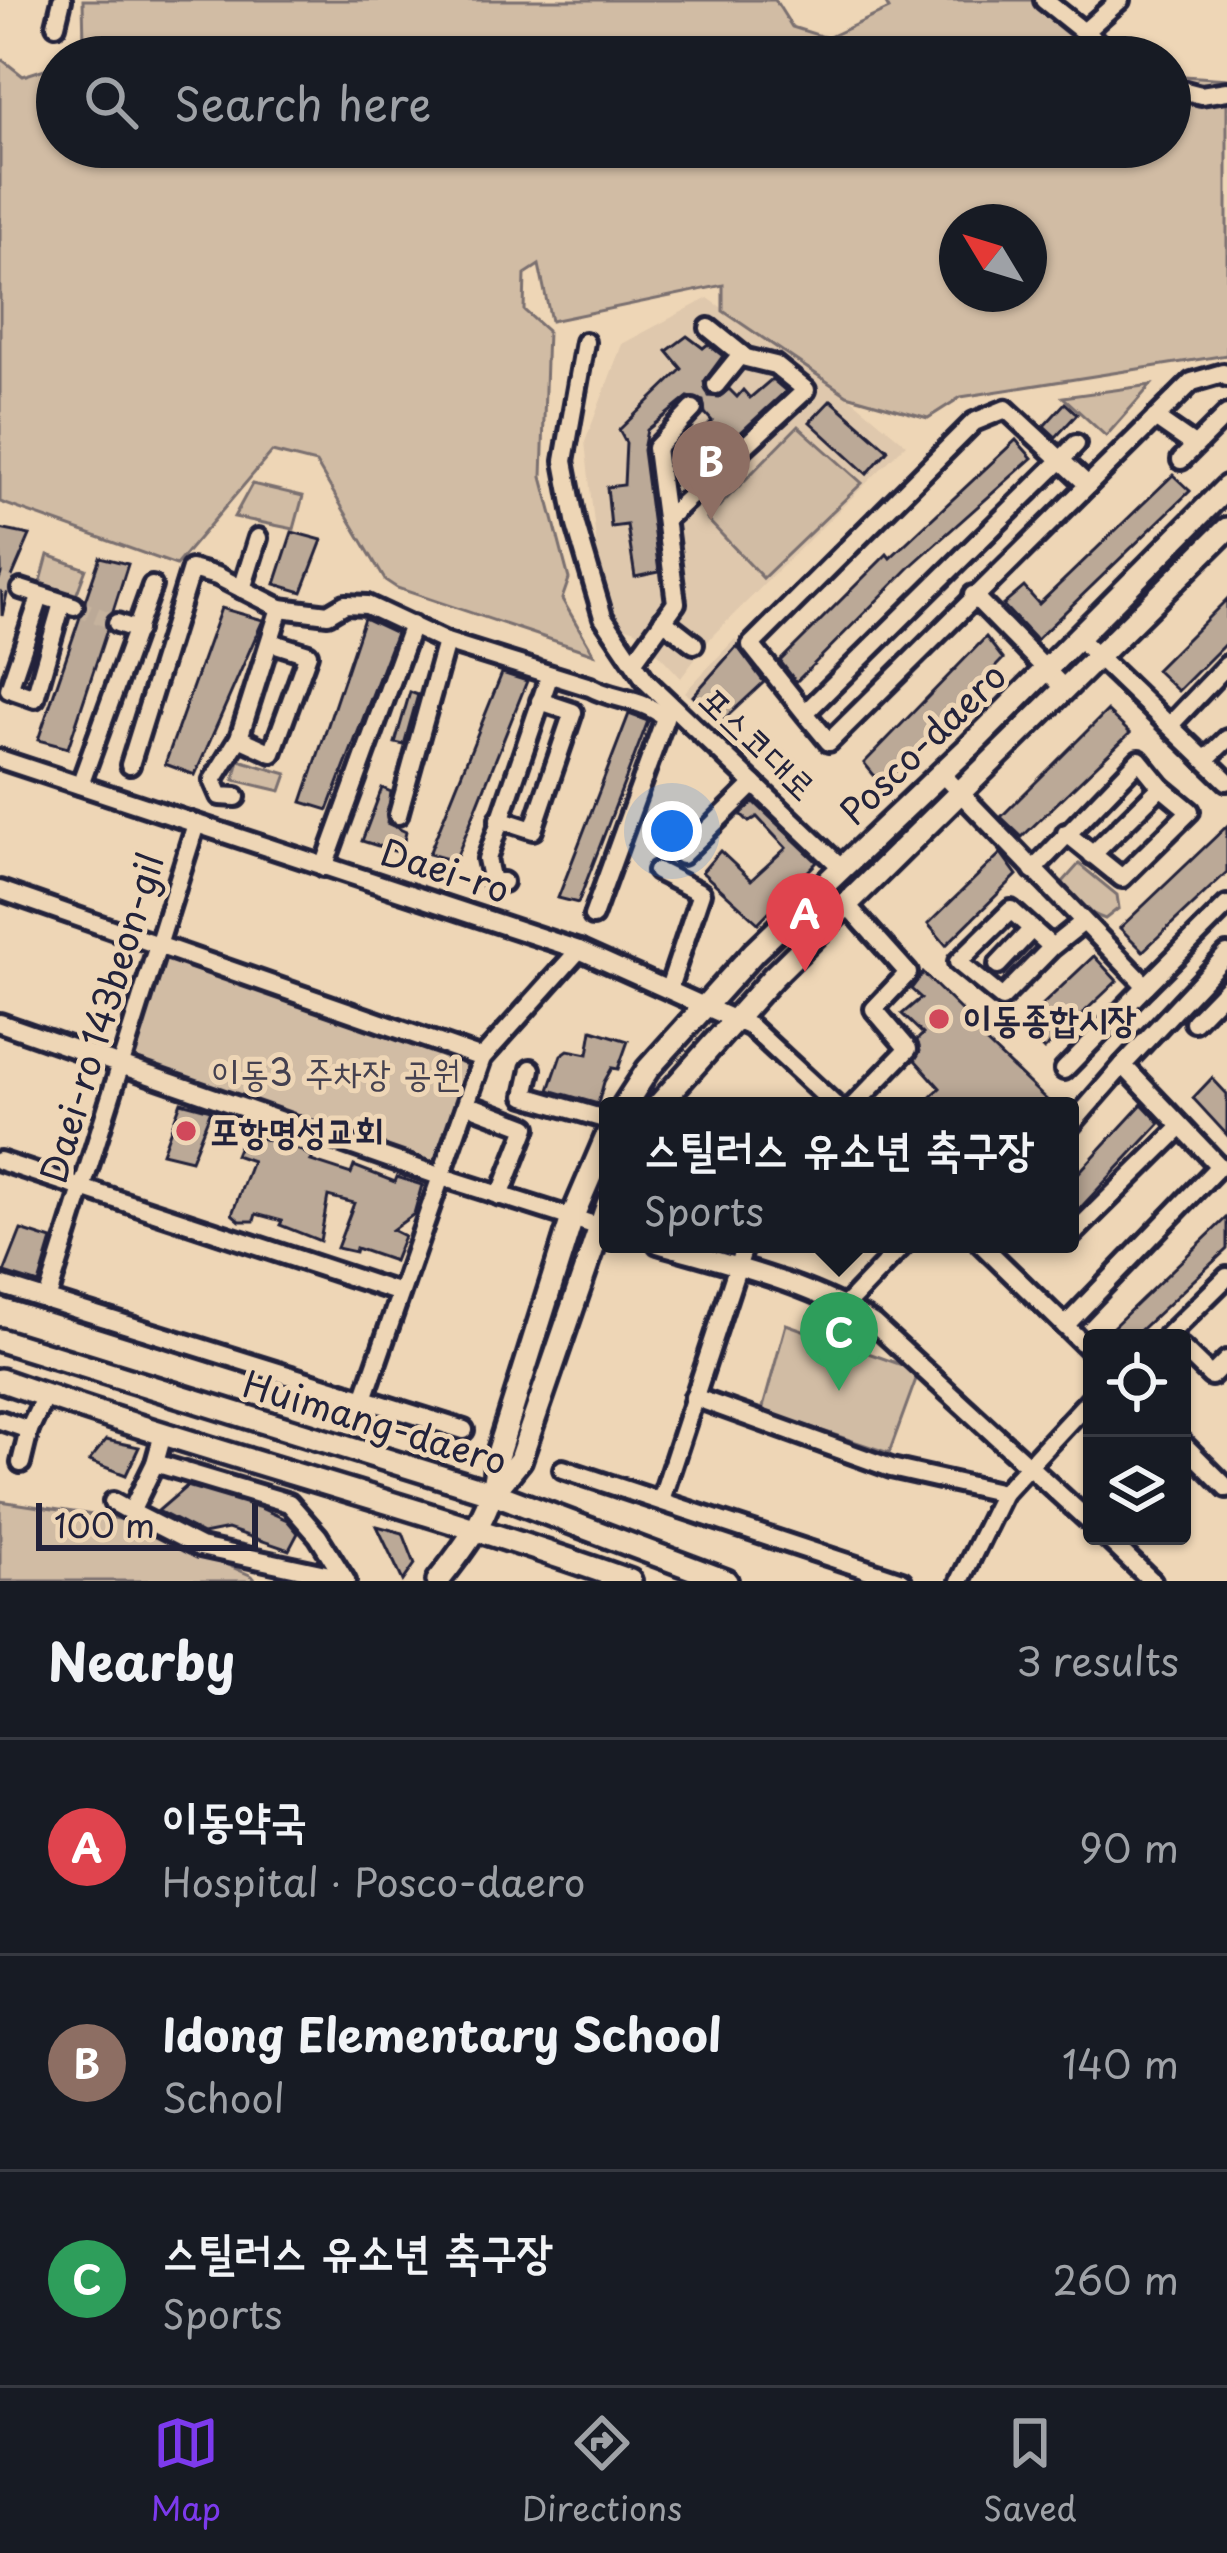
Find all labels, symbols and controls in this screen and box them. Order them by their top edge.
search box [36,36,1191,168]
text: Search here [174,68,431,136]
icon: search [78,69,144,135]
north arrow [939,204,1047,312]
pin: B [672,421,750,520]
street label: Posco-daero [826,649,1017,836]
street label: 포스코대로 [689,672,830,811]
your location [642,801,702,861]
street label: Daei-ro [374,823,517,915]
street label: Daei-ro 143beon-gil [24,846,176,1189]
pin: A [766,873,844,972]
place label: 이동종합시장 [963,990,1137,1044]
marker: 이동종합시장 [926,1006,952,1032]
park label: 이동3 주차장 공원 [211,1044,461,1098]
popup [599,1097,1079,1253]
place label: 포항명성교회 [210,1102,384,1156]
text: 스틸러스 유소년 축구장 [644,1112,1035,1180]
marker: 포항명성교회 [173,1118,199,1144]
text: Sports [644,1180,764,1239]
pin: C [800,1292,878,1391]
map controls [1083,1329,1191,1545]
button: locate [1083,1329,1191,1437]
street label: Huimang-daero [237,1355,514,1487]
button: layers [1083,1437,1191,1545]
scale bar [36,1497,258,1550]
text: 100 m [54,1499,155,1549]
text: Nearby [48,1621,235,1698]
text: 3 results [1016,1630,1179,1689]
text: 이동약국 [162,1783,307,1851]
text: A [72,1817,102,1876]
text: 90 m [1079,1817,1179,1876]
text: Hospital · Posco-daero [162,1851,585,1910]
text: Idong Elementary School [162,1999,722,2067]
text: B [74,2033,100,2092]
text: 140 m [1062,2033,1179,2092]
text: School [162,2067,285,2126]
text: 스틸러스 유소년 축구장 [162,2215,553,2283]
text: C [72,2249,102,2308]
text: 260 m [1052,2249,1179,2308]
text: Sports [162,2283,282,2342]
tab: Map [150,2410,221,2532]
tab: Directions [522,2410,682,2532]
tab: Saved [983,2410,1077,2532]

